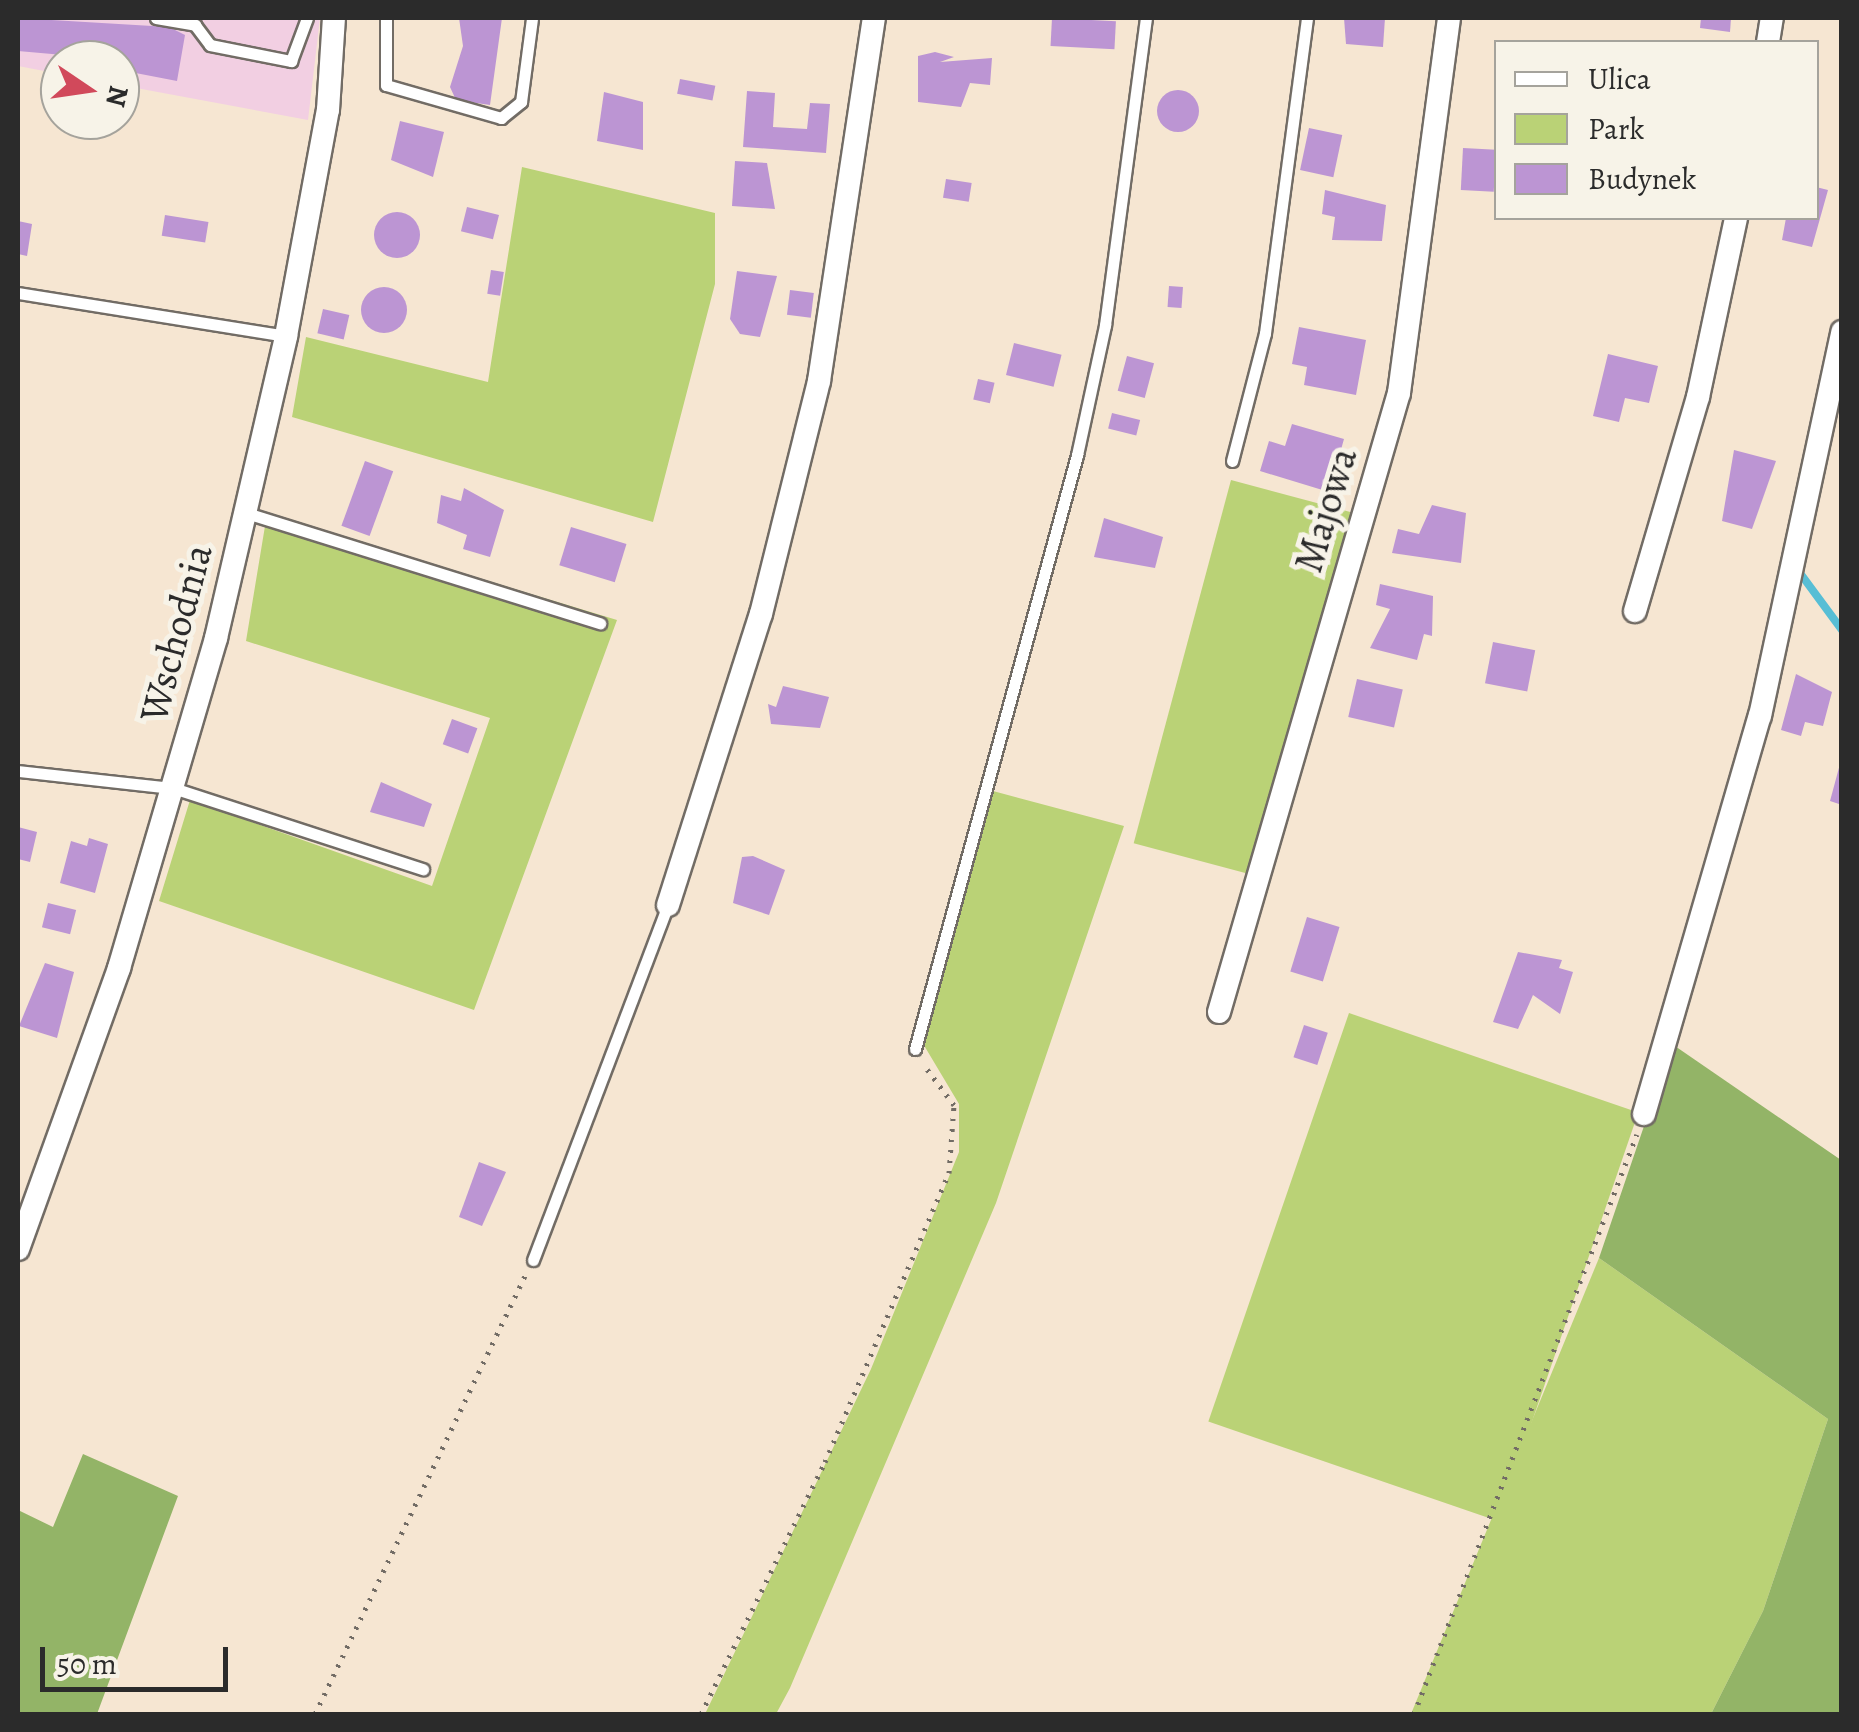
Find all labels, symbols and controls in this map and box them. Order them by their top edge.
north arrow [40,40,140,140]
legend [1494,40,1819,220]
text: Ulica [1588,59,1651,99]
text: N [96,82,138,110]
text: Park [1588,109,1644,149]
text: Budynek [1588,159,1696,199]
street label: Majowa [1284,442,1368,578]
street label: Wschodnia [129,539,223,727]
scale bar [45,1627,232,1689]
text: 50 m [57,1644,117,1684]

